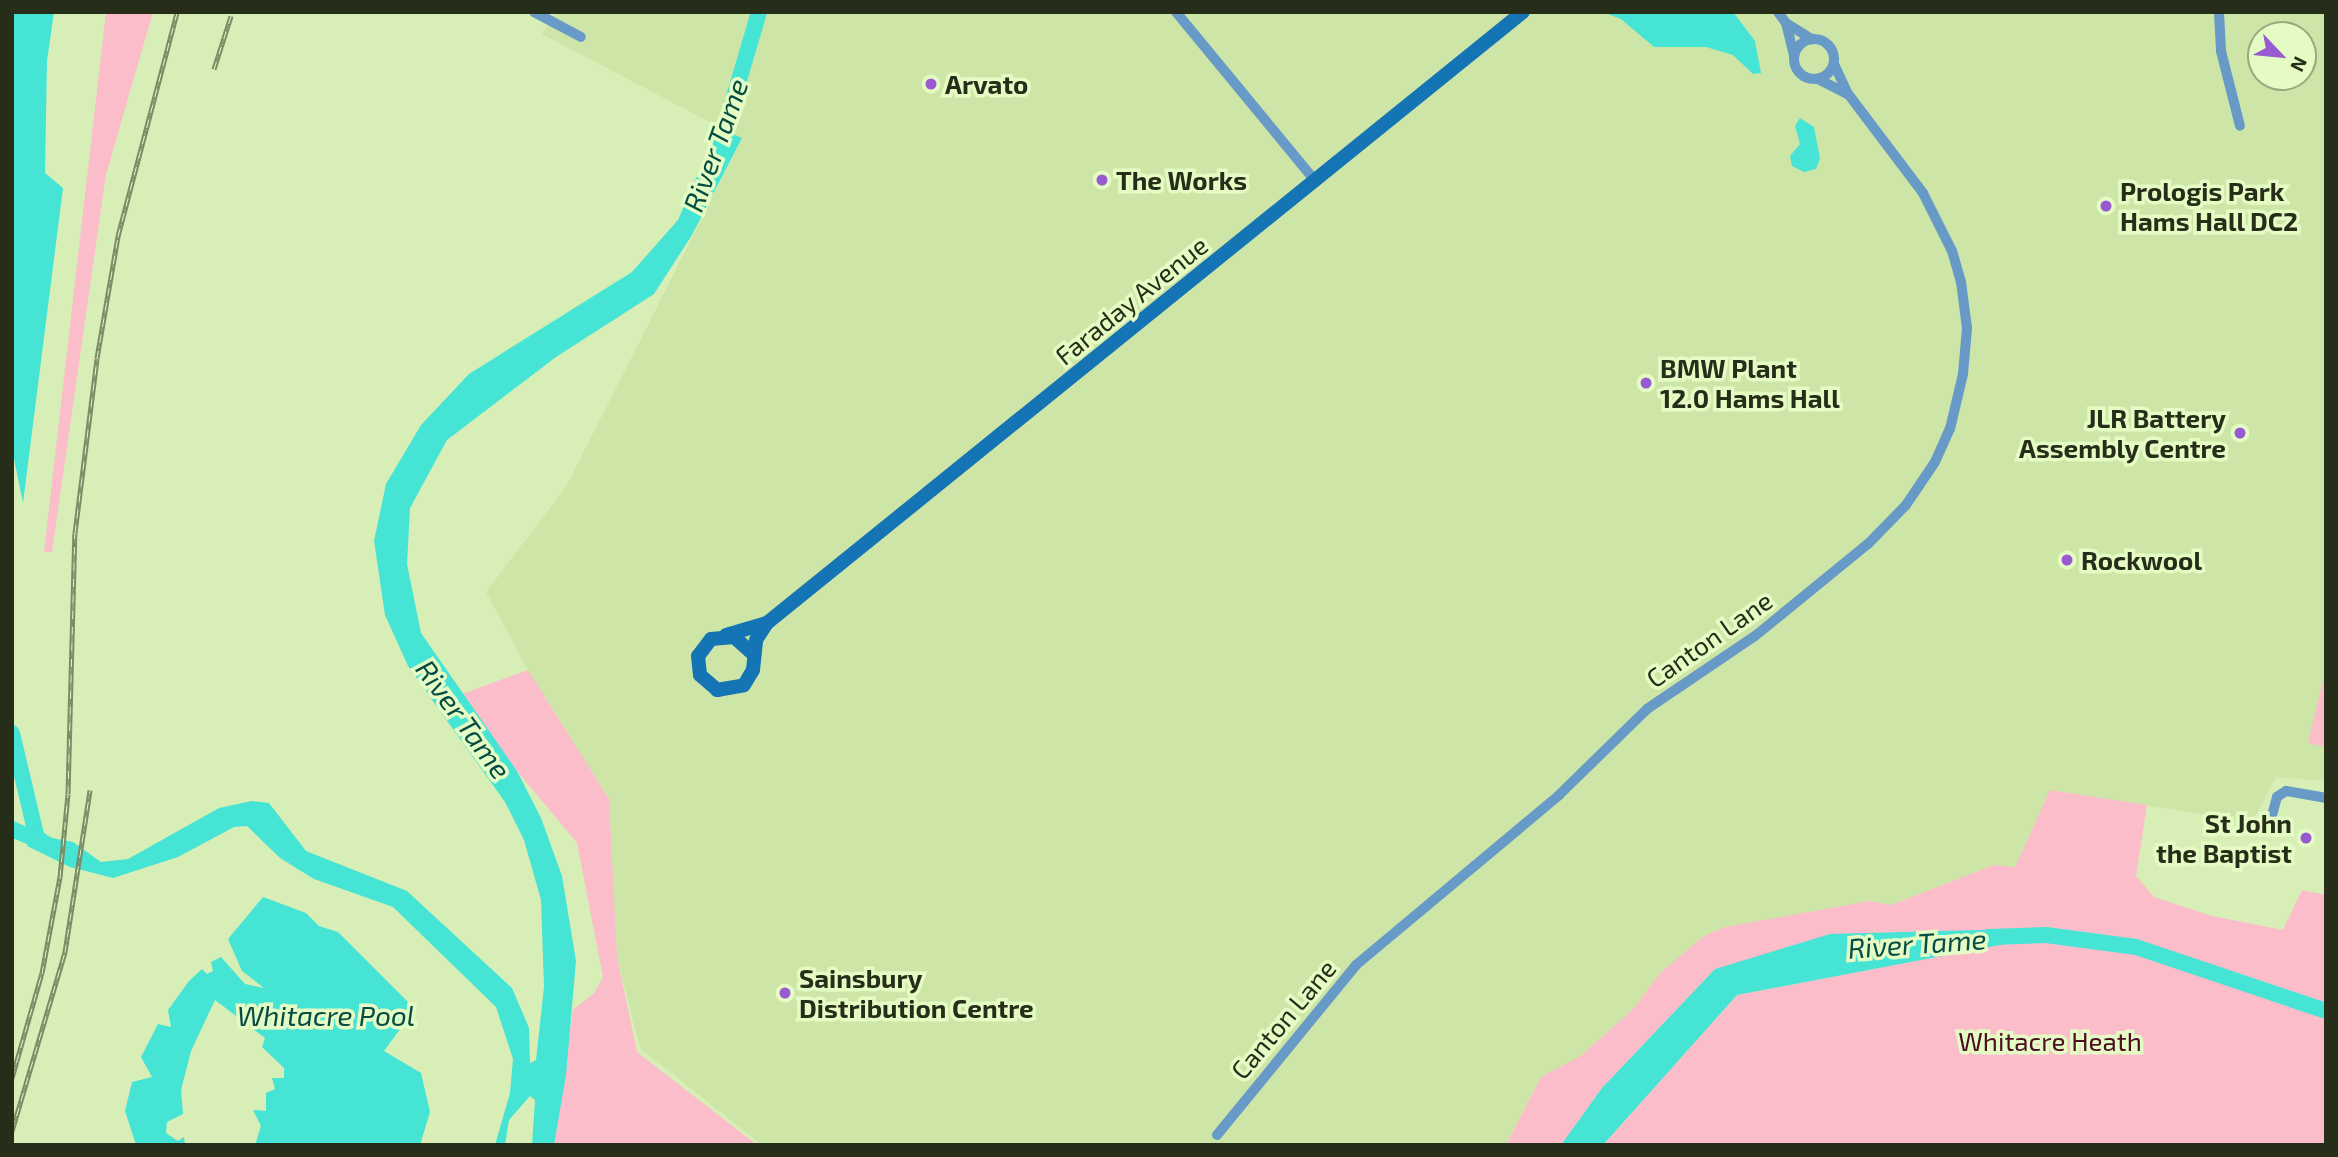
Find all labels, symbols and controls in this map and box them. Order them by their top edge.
north arrow [2247,21,2317,91]
text: N [2286,53,2313,76]
place label: Arvato [945,68,1028,100]
water label: River Tame [675,73,755,217]
marker: Arvato [923,76,939,92]
place label: The Works [1116,164,1247,196]
marker: The Works [1094,172,1110,188]
place label: Prologis Park Hams Hall DC2 [2120,175,2299,236]
marker: Prologis Park Hams Hall DC2 [2098,198,2114,214]
street label: Faraday Avenue [1048,229,1214,371]
place label: BMW Plant 12.0 Hams Hall [1660,352,1840,414]
marker: BMW Plant 12.0 Hams Hall [1638,375,1654,391]
place label: JLR Battery Assembly Centre [2018,402,2226,464]
marker: JLR Battery Assembly Centre [2232,425,2248,441]
place label: Rockwool [2081,544,2202,576]
marker: Rockwool [2059,552,2075,568]
street label: Canton Lane [1640,584,1778,694]
water label: River Tame [409,652,519,786]
place label: St John the Baptist [2156,807,2292,868]
marker: St John the Baptist [2298,830,2314,846]
water label: River Tame [1846,921,1988,965]
street label: Canton Lane [1224,953,1342,1085]
place label: Sainsbury Distribution Centre [799,962,1034,1024]
marker: Sainsbury Distribution Centre [777,985,793,1001]
water label: Whitacre Pool [237,998,415,1032]
park label: Whitacre Heath [1958,1025,2142,1057]

